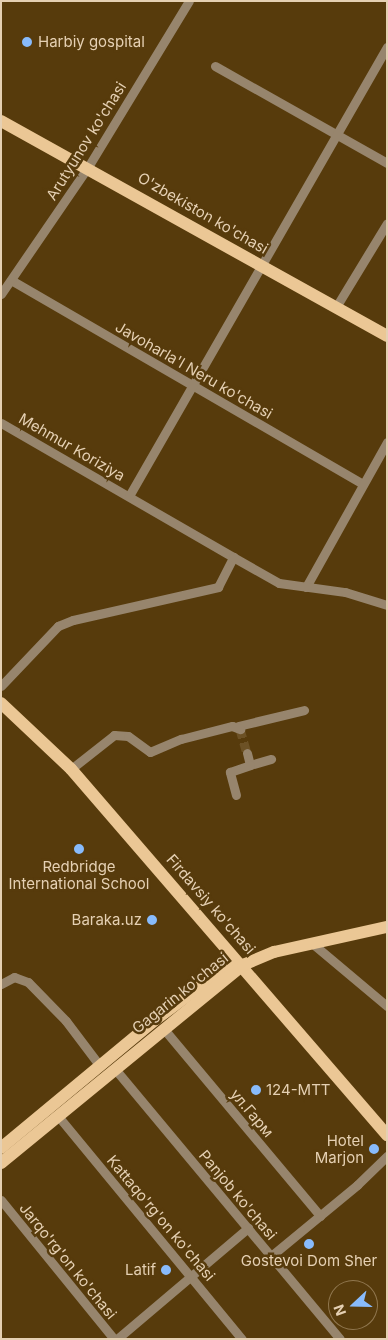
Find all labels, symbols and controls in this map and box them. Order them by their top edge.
place label: Harbiy gospital [38,33,145,51]
marker: Harbiy gospital [20,35,34,49]
street label: Arutyunov ko'chasi [42,79,130,203]
street label: O'zbekiston ko'chasi [135,168,271,258]
street label: Javoharla'l Neru ko'chasi [112,318,276,422]
street label: Mehmur Koriziya [16,409,128,485]
marker: Redbridge International School [73,843,85,855]
street label: Firdavsiy ko'chasi [163,850,259,958]
place label: Redbridge International School [9,857,149,892]
place label: Baraka.uz [72,911,142,929]
marker: Baraka.uz [146,914,158,926]
street label: Gagarin ko'chasi [128,949,232,1037]
place label: 124-MTT [266,1081,331,1099]
marker: 124-MTT [250,1084,262,1096]
street label: ул.Гарм [227,1085,277,1141]
place label: Hotel Marjon [315,1131,364,1166]
marker: Hotel Marjon [368,1143,380,1155]
street label: Panjob ko'chasi [195,1147,281,1243]
street label: Kattaqo'rg'on ko'chasi [103,1152,219,1284]
street label: Jarqo'rg'on ko'chasi [16,1199,120,1323]
marker: Gostevoi Dom Sher [303,1238,315,1250]
place label: Gostevoi Dom Sher [241,1252,377,1270]
place label: Latif [125,1261,156,1279]
marker: Latif [160,1264,172,1276]
north arrow [328,1280,378,1330]
text: N [330,1302,349,1318]

